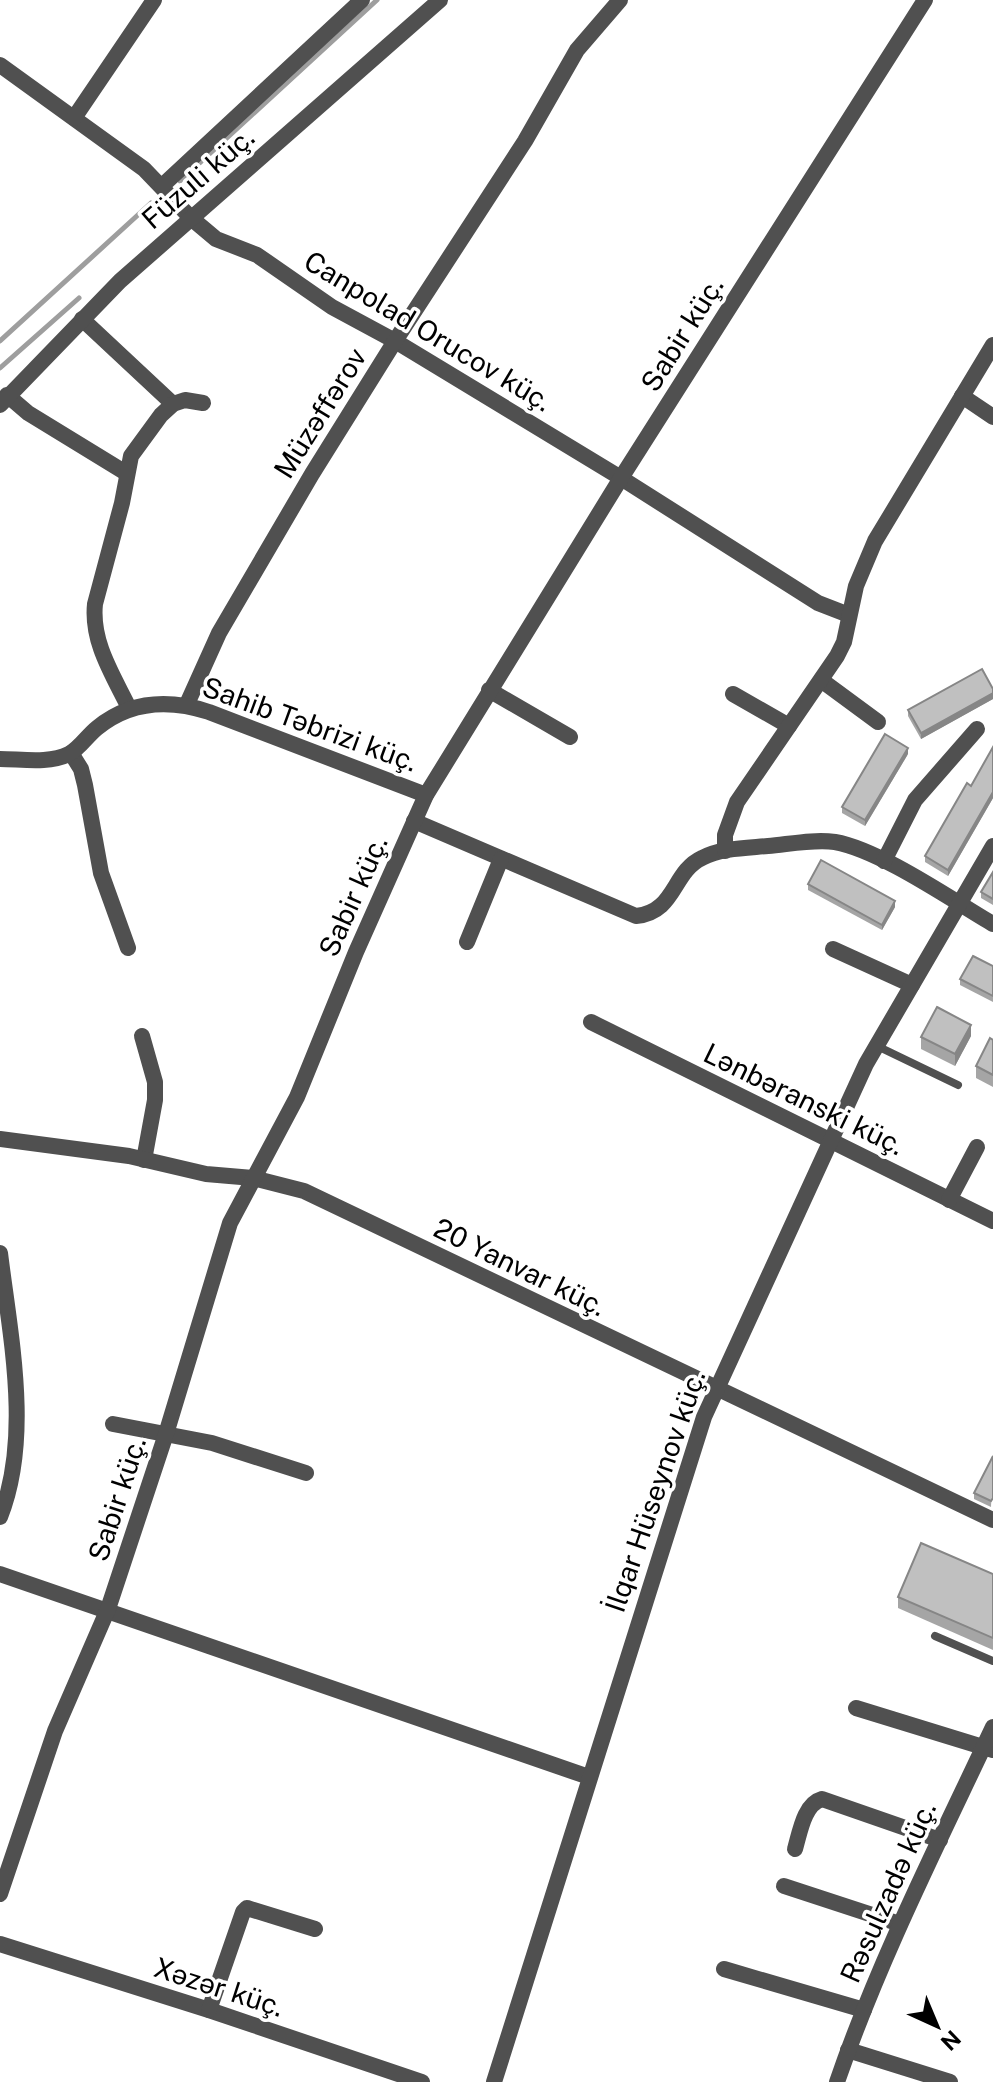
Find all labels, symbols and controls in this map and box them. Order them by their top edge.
street label: Füzuli küç. [135,120,260,235]
street label: Canpolad Orucov küç. [299,244,558,418]
street label: Sabir küç. [633,270,730,397]
street label: Müzəffərov [267,342,373,484]
street label: Sahib Təbrizi küç. [198,669,422,778]
street label: Sabir küç. [311,830,394,961]
street label: Lənbəranski küç. [699,1036,910,1161]
street label: 20 Yanvar küç. [429,1211,612,1322]
street label: İlqar Hüseynov küç. [598,1365,711,1616]
street label: Sabir küç. [81,1432,152,1565]
street label: Rəsulzadə küç. [833,1796,942,1988]
street label: Xəzər küç. [150,1950,288,2023]
north arrow [897,1986,977,2066]
text: N [936,2025,966,2056]

